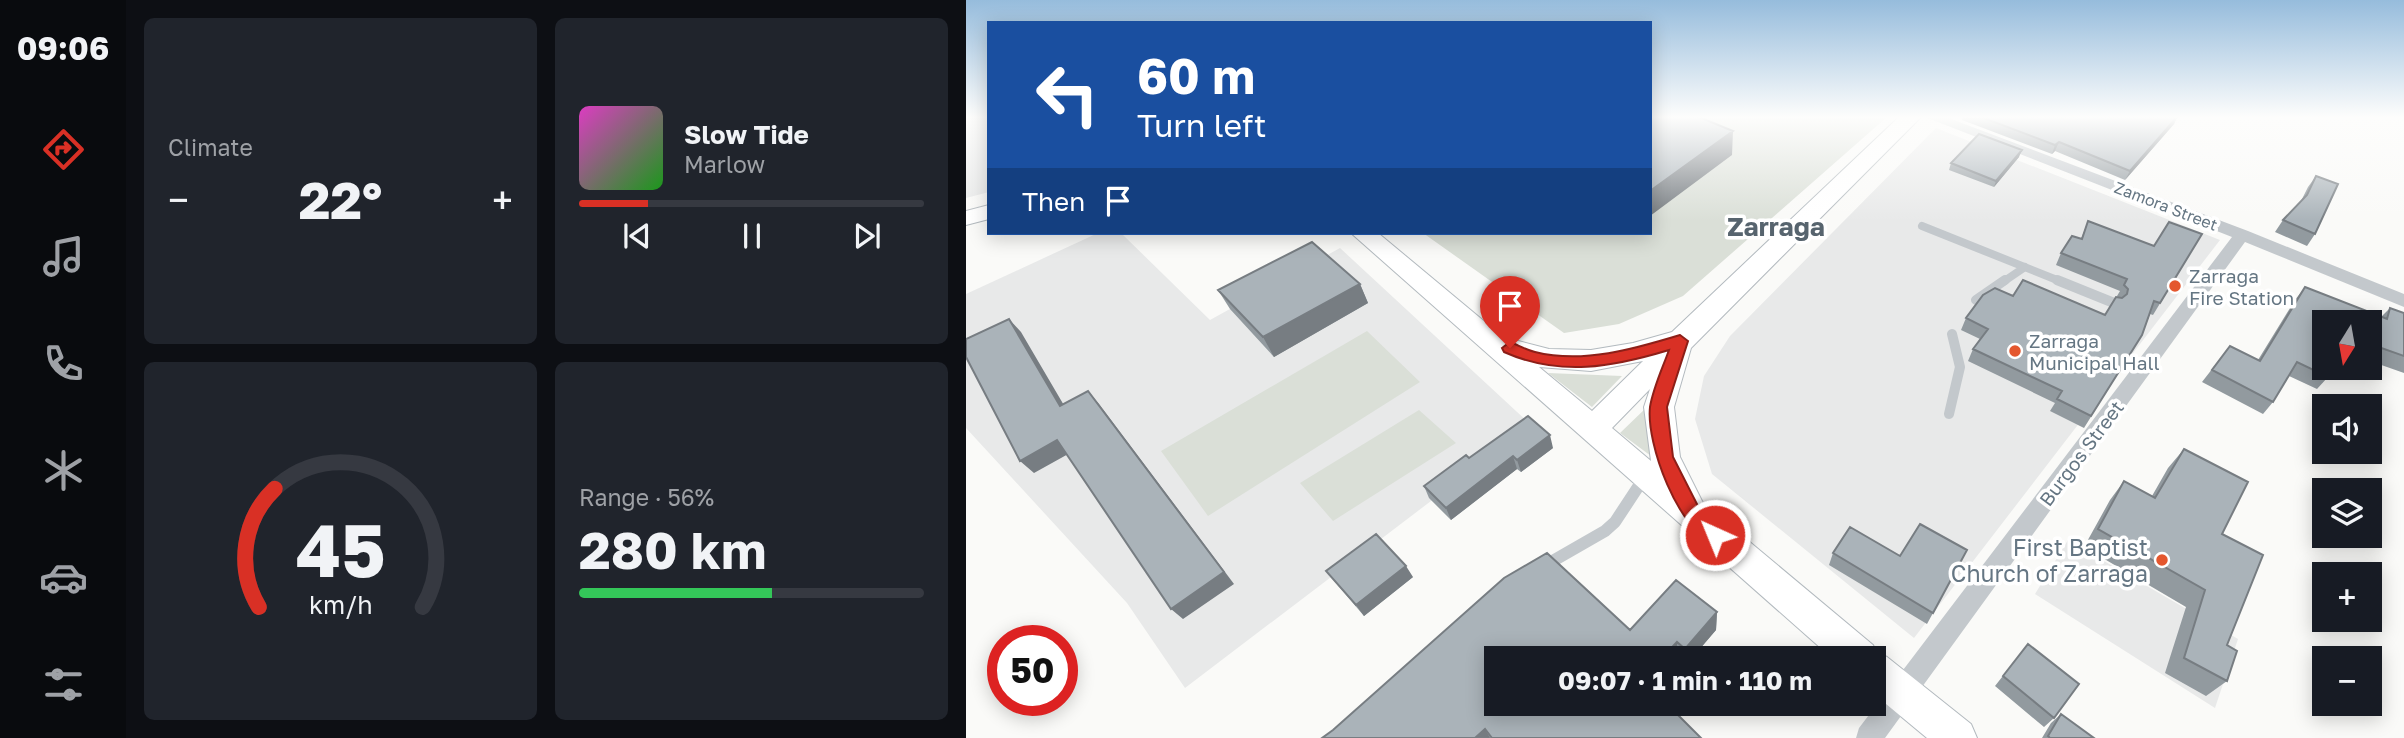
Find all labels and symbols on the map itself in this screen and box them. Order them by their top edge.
street label: Zamora Street [2112,177,2220,235]
district label: Zarraga [1727,211,1825,242]
place label: Zarraga Fire Station [2189,264,2294,309]
pin [1480,276,1540,348]
marker: Zarraga Fire Station [2167,278,2183,294]
north arrow [2312,310,2382,380]
place label: Zarraga Municipal Hall [2029,329,2160,374]
marker: Zarraga Municipal Hall [2007,343,2023,359]
street label: Burgos Street [2034,396,2128,510]
position arrow [1678,498,1752,572]
place label: First Baptist Church of Zarraga [1951,533,2148,587]
marker: First Baptist Church of Zarraga [2154,552,2170,568]
speed limit sign: 50 [987,625,1078,716]

